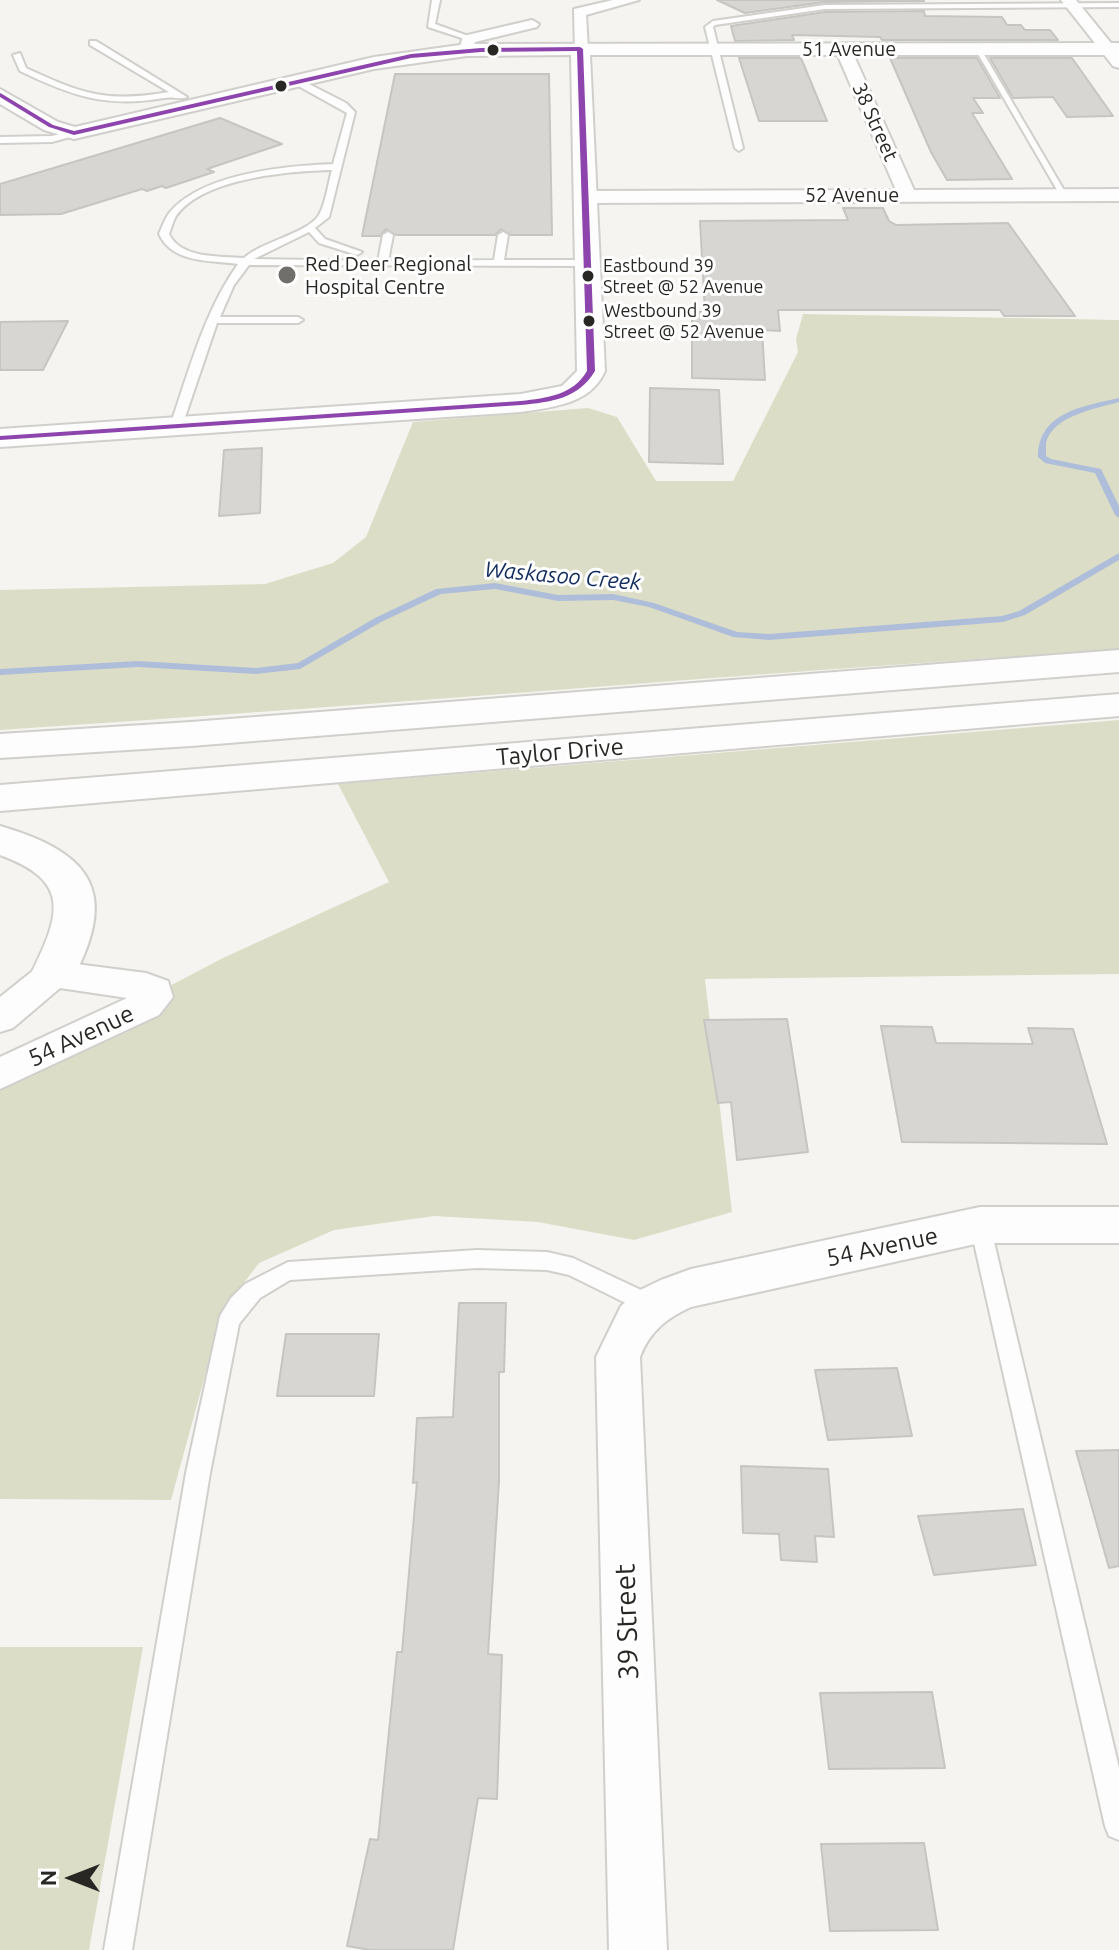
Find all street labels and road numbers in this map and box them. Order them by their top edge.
street label: 51 Avenue [802,37,896,61]
street label: 38 Street [847,79,903,165]
street label: 52 Avenue [805,183,899,207]
street label: Taylor Drive [495,732,625,772]
street label: 54 Avenue [24,999,138,1073]
street label: 54 Avenue [824,1221,940,1273]
street label: 39 Street [608,1563,646,1681]

